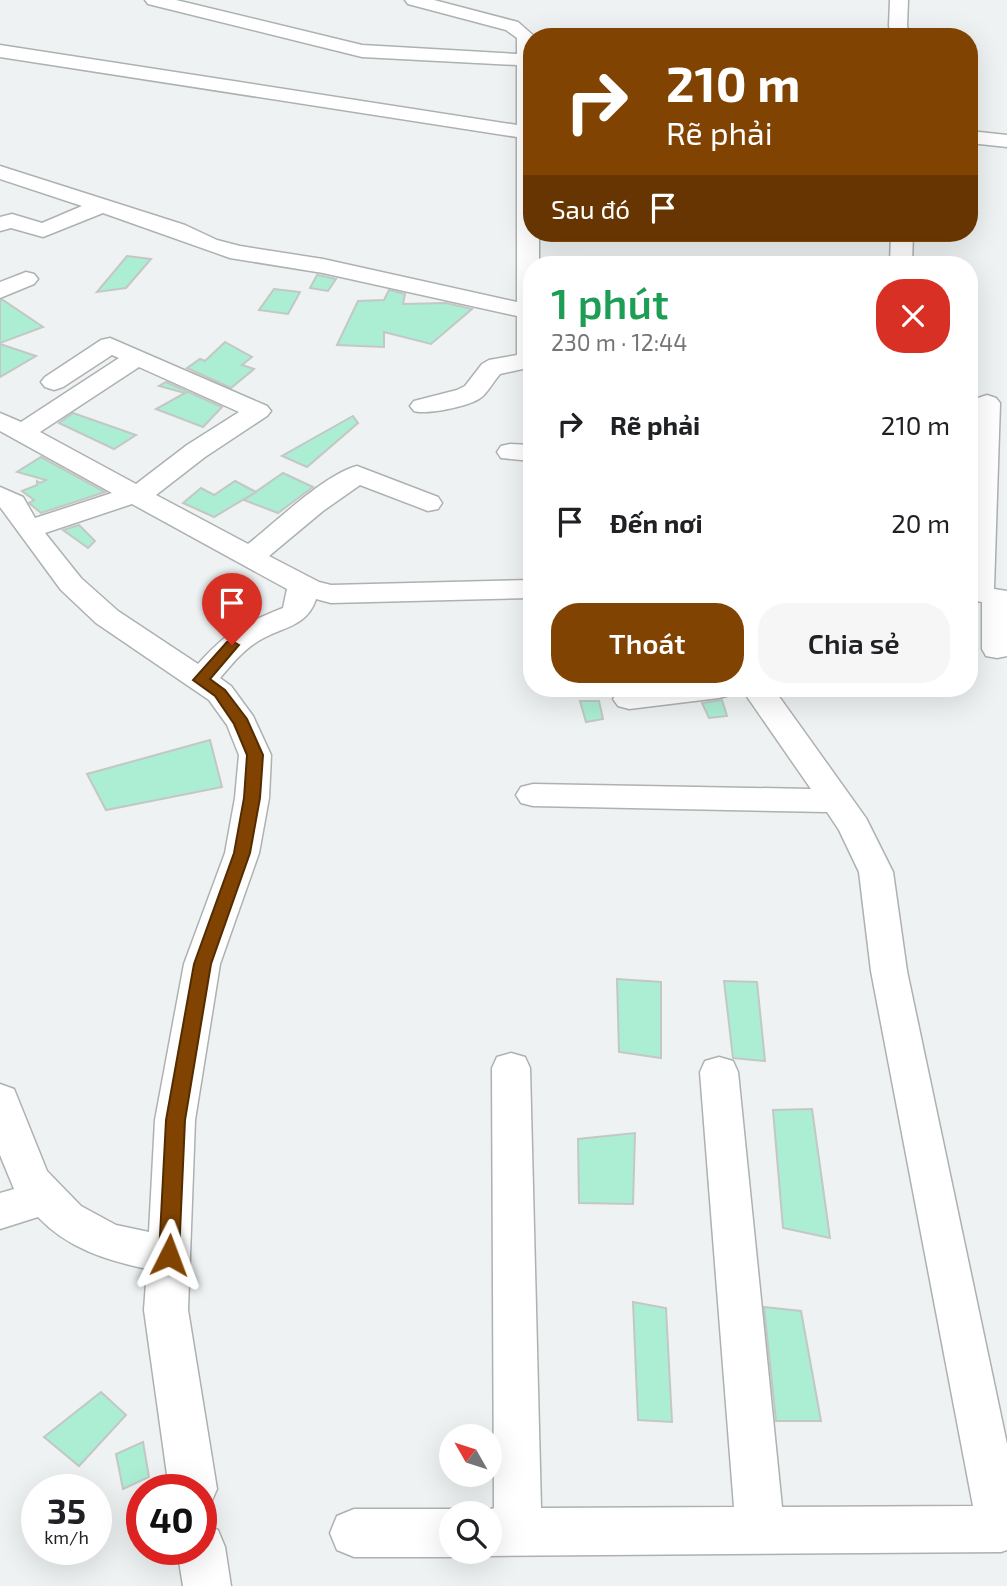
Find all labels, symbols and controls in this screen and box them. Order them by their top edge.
text: 210 m [666,53,800,112]
icon: right [551,56,642,147]
text: Rẽ phải [666,113,773,151]
icon: arrive [644,189,682,227]
text: Sau đó [551,193,630,224]
text: 1 phút [551,277,669,327]
button: close [876,279,950,353]
text: 230 m · 12:44 [551,328,687,356]
icon: right [551,405,589,443]
text: Rẽ phải [610,409,700,440]
text: 210 m [881,409,950,440]
icon: arrive [551,503,589,541]
text: Đến nơi [610,507,703,538]
text: 20 m [891,507,950,538]
pin [202,573,262,645]
icon: arrive [213,584,251,622]
button: Thoát [551,603,744,683]
button: Chia sẻ [758,603,950,683]
position arrow [132,1218,206,1292]
north arrow [439,1424,502,1488]
map controls [439,1424,502,1564]
speed limit sign: 40 [126,1474,217,1565]
text: 35 [47,1489,86,1531]
button: search [439,1501,502,1564]
text: km/h [44,1526,89,1548]

